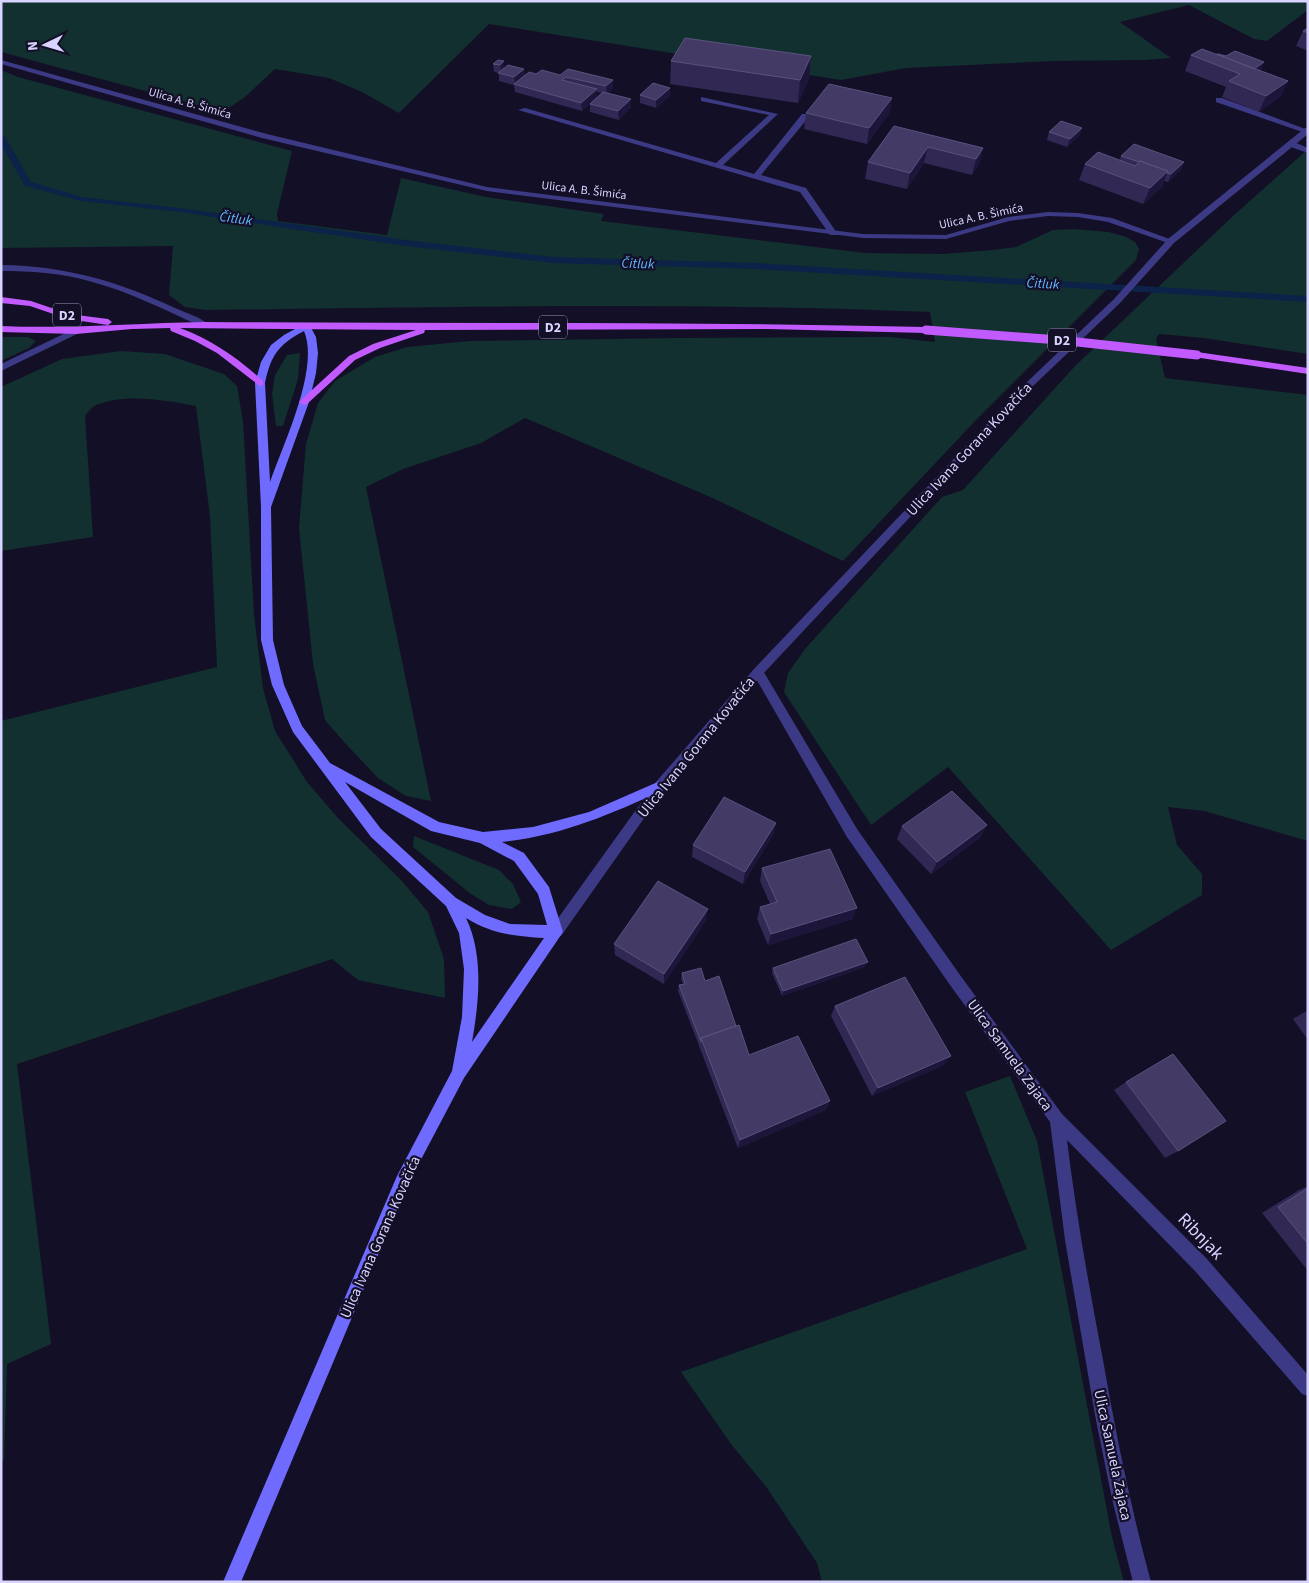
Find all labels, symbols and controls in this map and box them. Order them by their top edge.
north arrow [20,20,70,70]
text: N [23,41,43,52]
street label: Ulica A. B. Šimića [146,84,233,123]
street label: Ulica A. B. Šimića [540,177,627,204]
street label: Ulica A. B. Šimića [937,199,1025,234]
water label: Čitluk [218,207,254,231]
water label: Čitluk [621,253,655,275]
water label: Čitluk [1026,273,1060,295]
road number: D2 [53,304,81,326]
road number: D2 [539,316,567,338]
road number: D2 [1048,328,1076,352]
street label: Ulica Ivana Gorana Kovačića [902,378,1037,521]
street label: Ulica Ivana Gorana Kovačića [633,672,760,822]
street label: Ulica Samuela Zajaca [962,995,1057,1115]
street label: Ulica Ivana Gorana Kovačića [335,1153,426,1322]
street label: Ribnjak [1172,1207,1229,1266]
street label: Ulica Samuela Zajaca [1088,1388,1137,1523]

